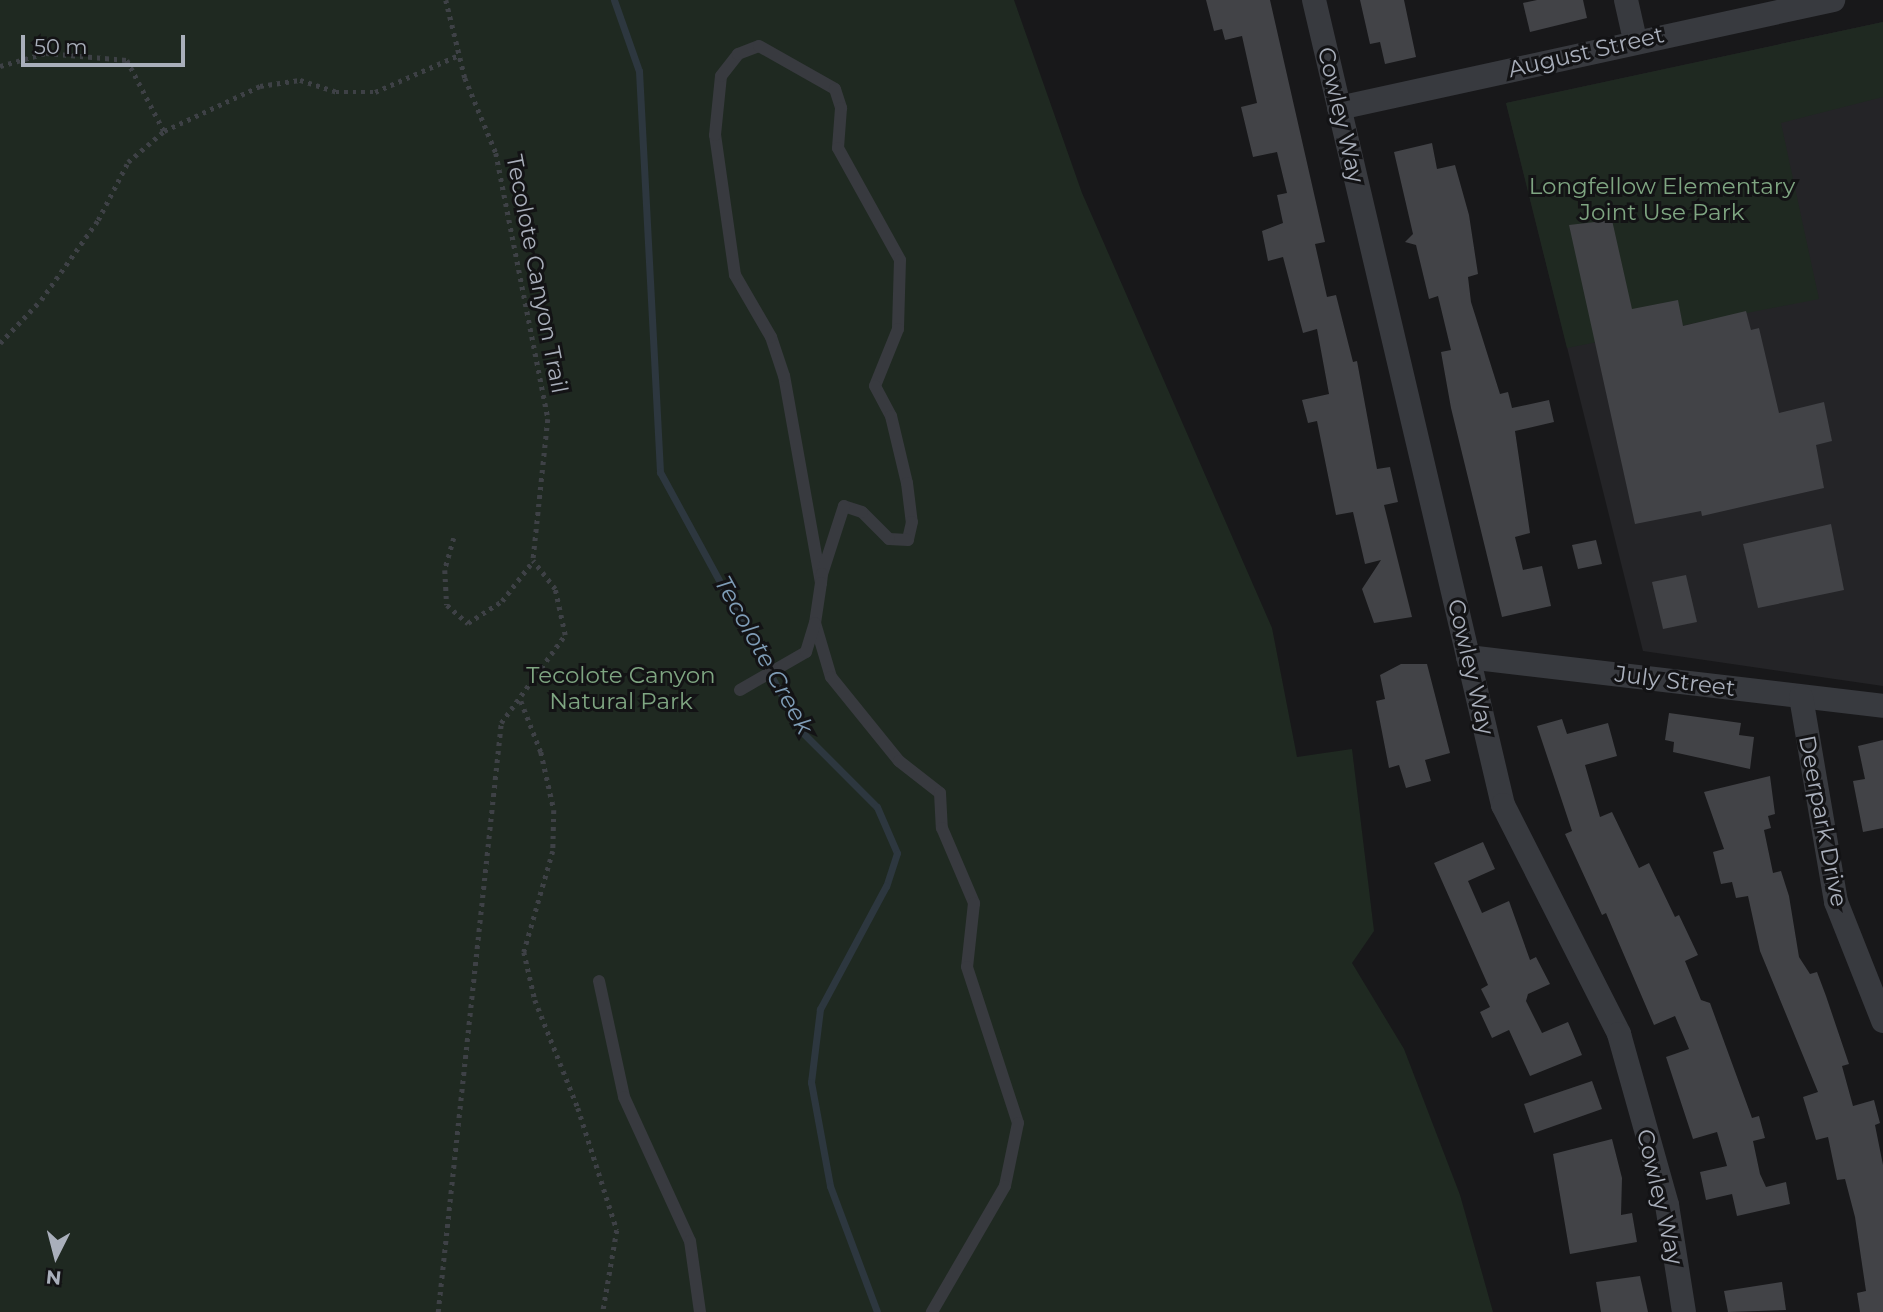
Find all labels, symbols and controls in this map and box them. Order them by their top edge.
scale bar [24,21,189,65]
street label: August Street [1505,21,1667,83]
text: 50 m [34,34,88,59]
street label: Cowley Way [1312,44,1370,186]
street label: Tecolote Canyon Trail [500,152,574,396]
park label: Longfellow Elementary Joint Use Park [1529,172,1795,226]
water label: Tecolote Creek [709,571,819,739]
street label: Cowley Way [1442,596,1500,738]
street label: July Street [1613,660,1737,702]
park label: Tecolote Canyon Natural Park [526,661,716,715]
street label: Deerpark Drive [1793,733,1853,909]
street label: Cowley Way [1631,1126,1689,1268]
north arrow [21,1221,91,1291]
text: N [45,1265,63,1290]

